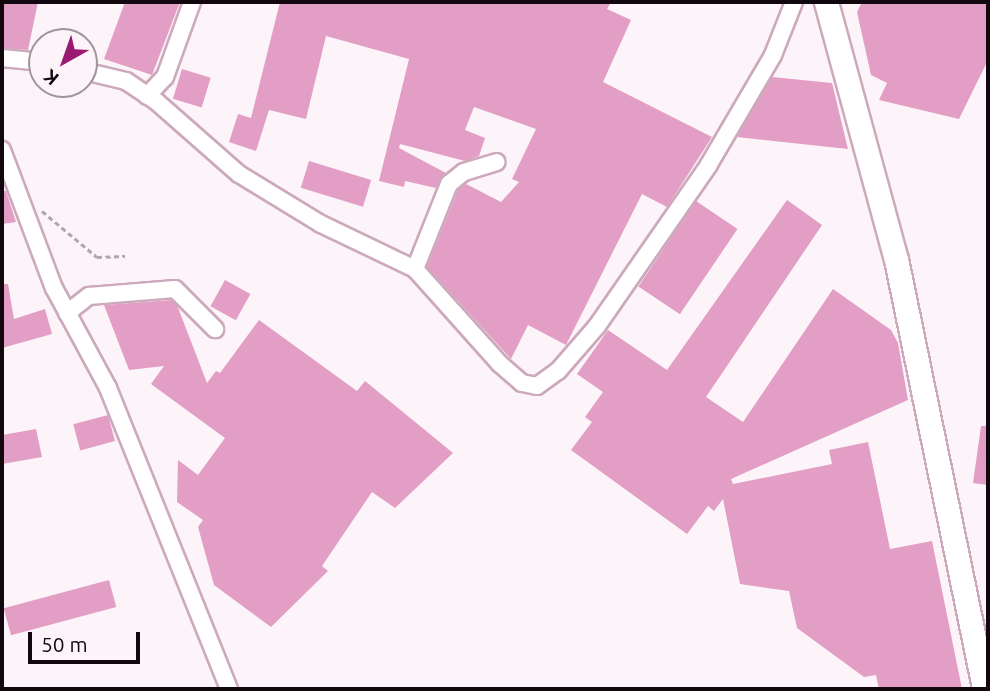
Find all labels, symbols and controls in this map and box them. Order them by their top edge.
north arrow [28,28,98,98]
text: K [39,65,63,90]
scale bar [32,618,144,662]
text: 50 m [41,632,88,656]

